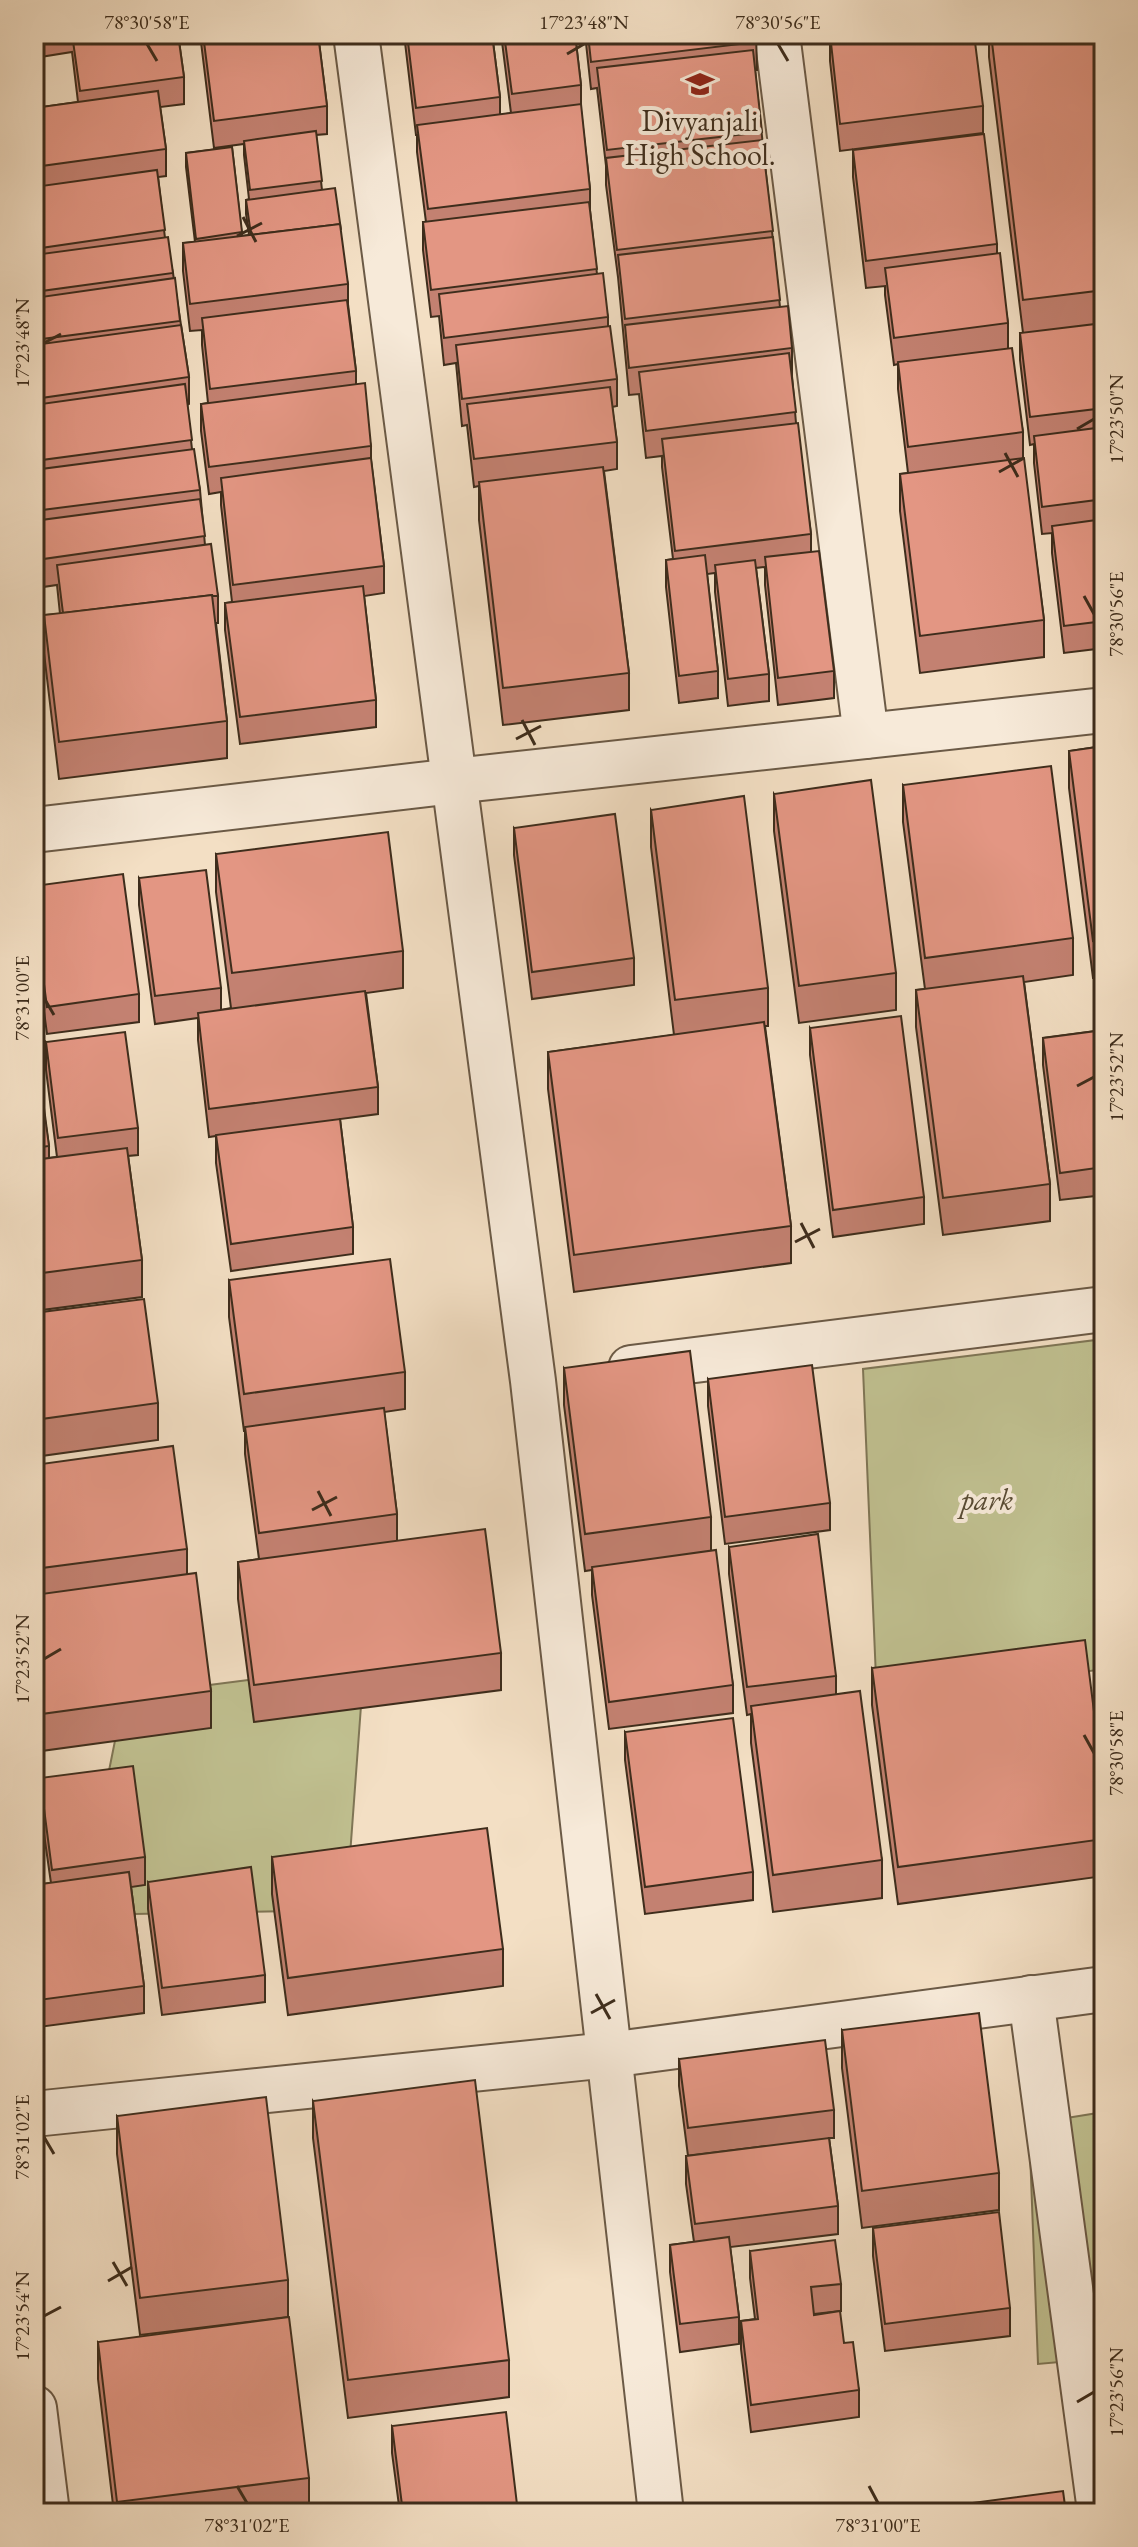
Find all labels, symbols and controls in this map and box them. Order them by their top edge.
text: 78°30'58"E [104,9,190,35]
text: 17°23'48"N [539,9,629,35]
text: 78°30'56"E [735,9,821,35]
school or university icon: Divyanjali High School. [685,69,715,99]
place label: Divyanjali High School. [624,101,776,174]
text: 17°23'48"N [9,298,35,388]
text: 17°23'50"N [1103,374,1129,464]
text: 78°30'56"E [1103,571,1129,657]
text: 78°31'00"E [9,955,35,1041]
text: 17°23'52"N [1103,1032,1129,1122]
park label: park [957,1480,1014,1519]
text: 17°23'52"N [9,1614,35,1704]
text: 78°30'58"E [1103,1710,1129,1796]
text: 78°31'02"E [9,2094,35,2180]
text: 17°23'54"N [9,2271,35,2361]
text: 17°23'56"N [1103,2347,1129,2437]
text: 78°31'02"E [204,2512,290,2538]
text: 78°31'00"E [835,2512,921,2538]

